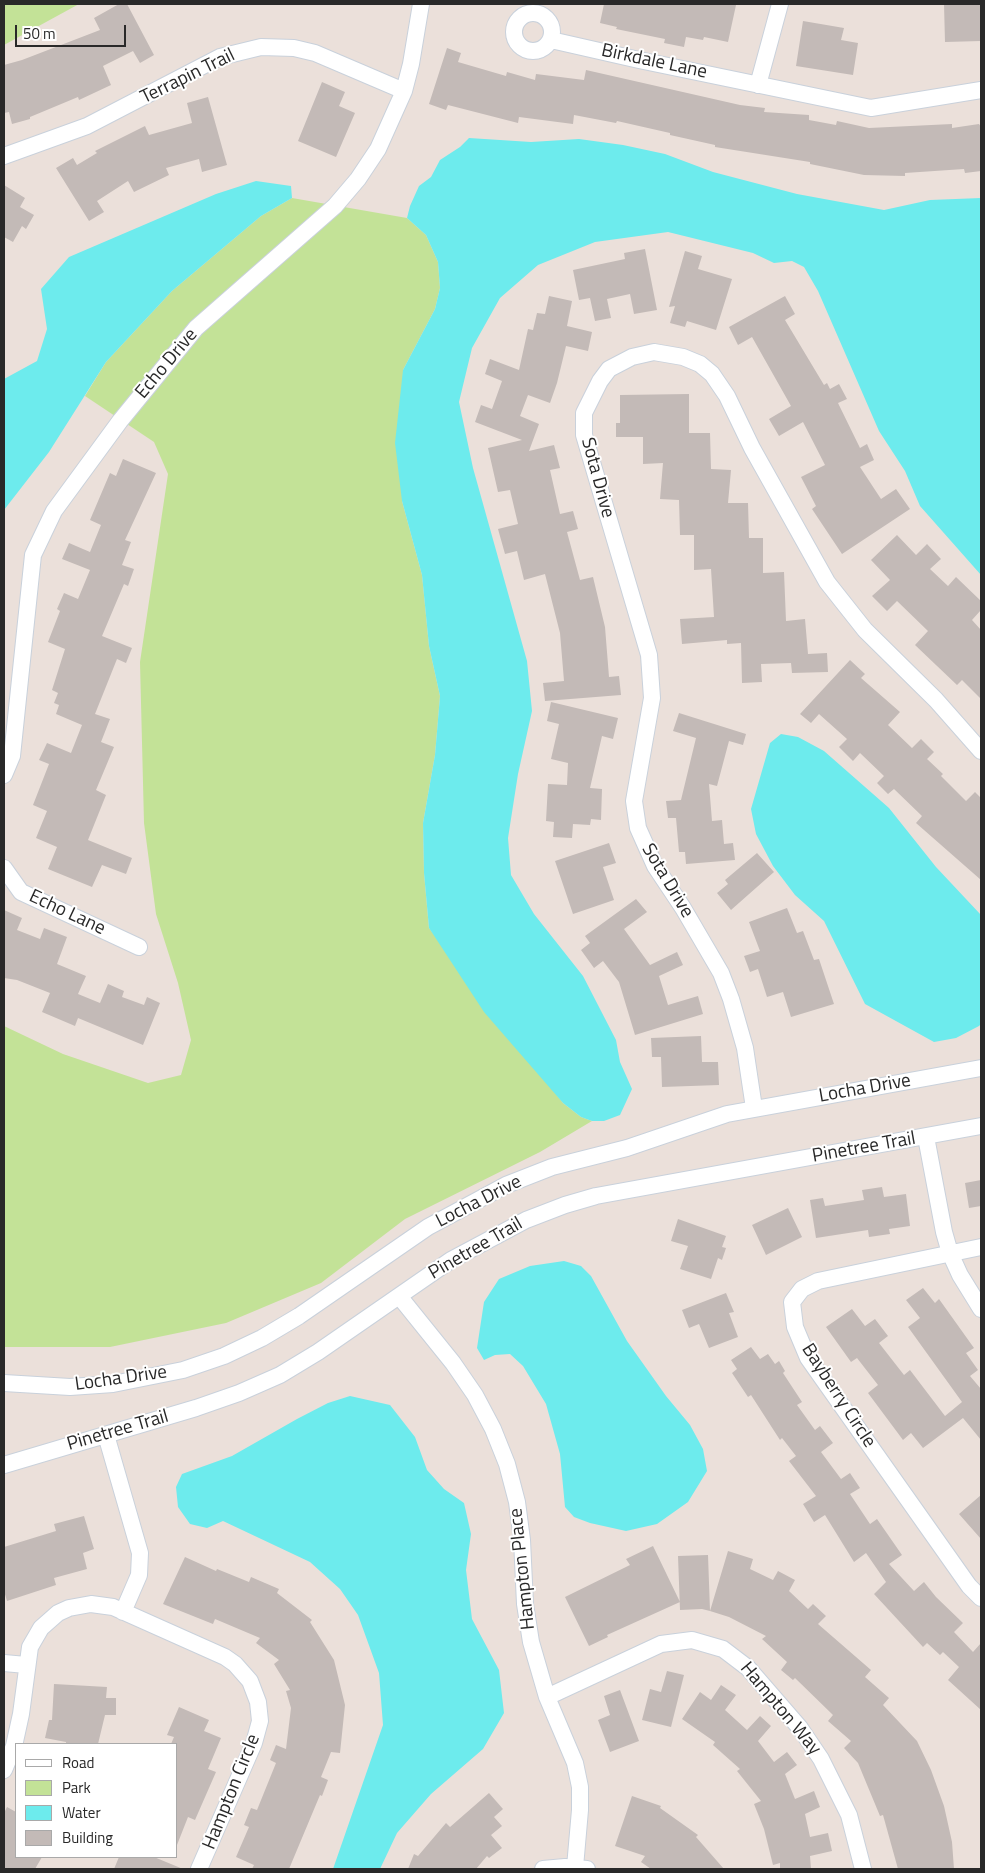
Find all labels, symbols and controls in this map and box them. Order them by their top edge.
scale bar [18,15,129,47]
text: 50 m [23,22,56,45]
street label: Birkdale Lane [599,40,709,84]
street label: Terrapin Trail [137,44,239,110]
street label: Echo Drive [131,324,203,404]
street label: Sota Drive [575,435,619,521]
street label: Sota Drive [636,840,698,922]
street label: Echo Lane [25,885,109,941]
street label: Locha Drive [817,1070,913,1108]
street label: Pinetree Trail [811,1128,917,1168]
street label: Locha Drive [432,1171,526,1233]
street label: Pinetree Trail [425,1213,527,1285]
street label: Bayberry Circle [796,1340,880,1452]
street label: Locha Drive [73,1361,169,1397]
street label: Pinetree Trail [65,1406,171,1456]
street label: Hampton Place [505,1507,541,1631]
street label: Hampton Way [734,1658,826,1760]
street label: Hampton Circle [199,1731,265,1853]
legend [15,1743,178,1858]
text: Road [62,1751,94,1774]
text: Park [62,1776,91,1799]
text: Water [62,1801,101,1824]
text: Building [62,1826,113,1849]

